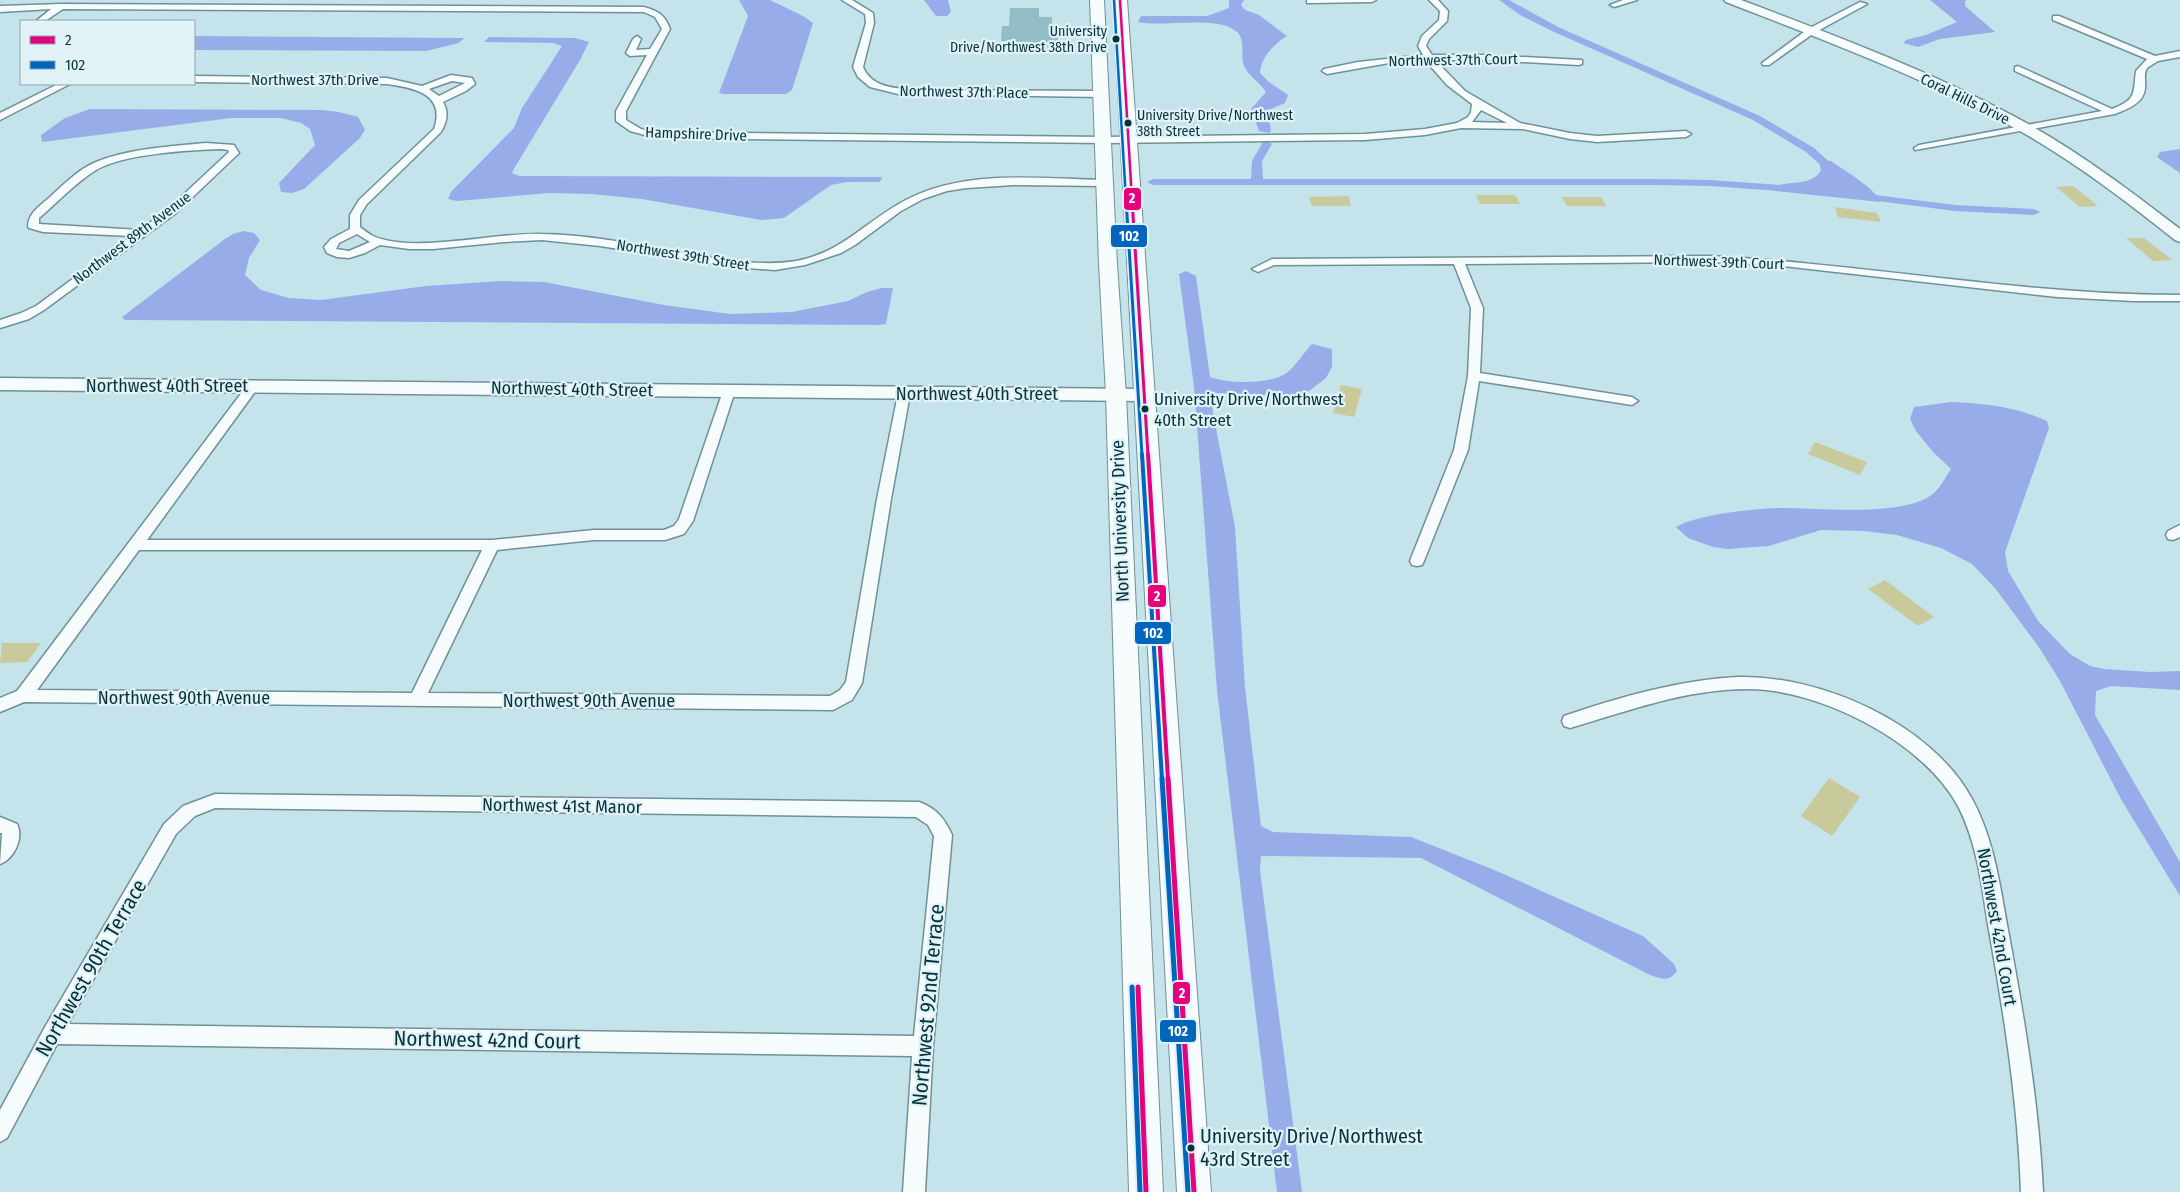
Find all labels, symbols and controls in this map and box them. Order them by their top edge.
legend [20,20,195,85]
place label: University Drive/Northwest 38th Drive [950,23,1108,56]
text: 2 [65,31,72,49]
marker: University Drive/Northwest 38th Drive [1111,34,1121,44]
street label: Northwest 37th Court [1388,50,1518,70]
text: 102 [65,56,86,74]
street label: Coral Hills Drive [1917,70,2013,128]
street label: Northwest 37th Drive [251,71,379,89]
street label: Northwest 37th Place [900,82,1028,102]
place label: University Drive/Northwest 38th Street [1137,107,1293,140]
marker: University Drive/Northwest 38th Street [1123,118,1133,128]
street label: Hampshire Drive [645,123,747,145]
line badge: 2 [1123,187,1142,211]
street label: Northwest 89th Avenue [69,188,195,288]
text: 2 [1128,190,1136,207]
line badge: 102 [1110,224,1148,248]
text: 102 [1119,228,1139,245]
street label: Northwest 39th Street [615,236,751,274]
street label: Northwest 39th Court [1653,251,1785,273]
street label: Northwest 40th Street [86,375,248,397]
street label: Northwest 40th Street [491,377,654,401]
street label: Northwest 40th Street [896,383,1058,405]
place label: University Drive/Northwest 40th Street [1154,389,1344,431]
marker: University Drive/Northwest 40th Street [1140,404,1150,414]
street label: North University Drive [1106,439,1134,602]
line badge: 2 [1147,584,1167,608]
text: 2 [1153,588,1161,605]
line badge: 102 [1134,621,1172,645]
text: 102 [1143,625,1163,642]
street label: Northwest 90th Avenue [98,687,270,709]
street label: Northwest 90th Avenue [503,690,675,712]
street label: Northwest 41st Manor [482,794,643,818]
street label: Northwest 42nd Court [1972,846,2022,1008]
street label: Northwest 90th Terrace [30,875,152,1061]
street label: Northwest 92nd Terrace [906,903,950,1107]
line badge: 2 [1172,981,1191,1005]
text: 2 [1178,985,1186,1002]
line badge: 102 [1159,1019,1197,1043]
text: 102 [1168,1023,1188,1040]
street label: Northwest 42nd Court [393,1025,581,1055]
place label: University Drive/Northwest 43rd Street [1200,1124,1423,1171]
marker: University Drive/Northwest 43rd Street [1186,1143,1196,1153]

